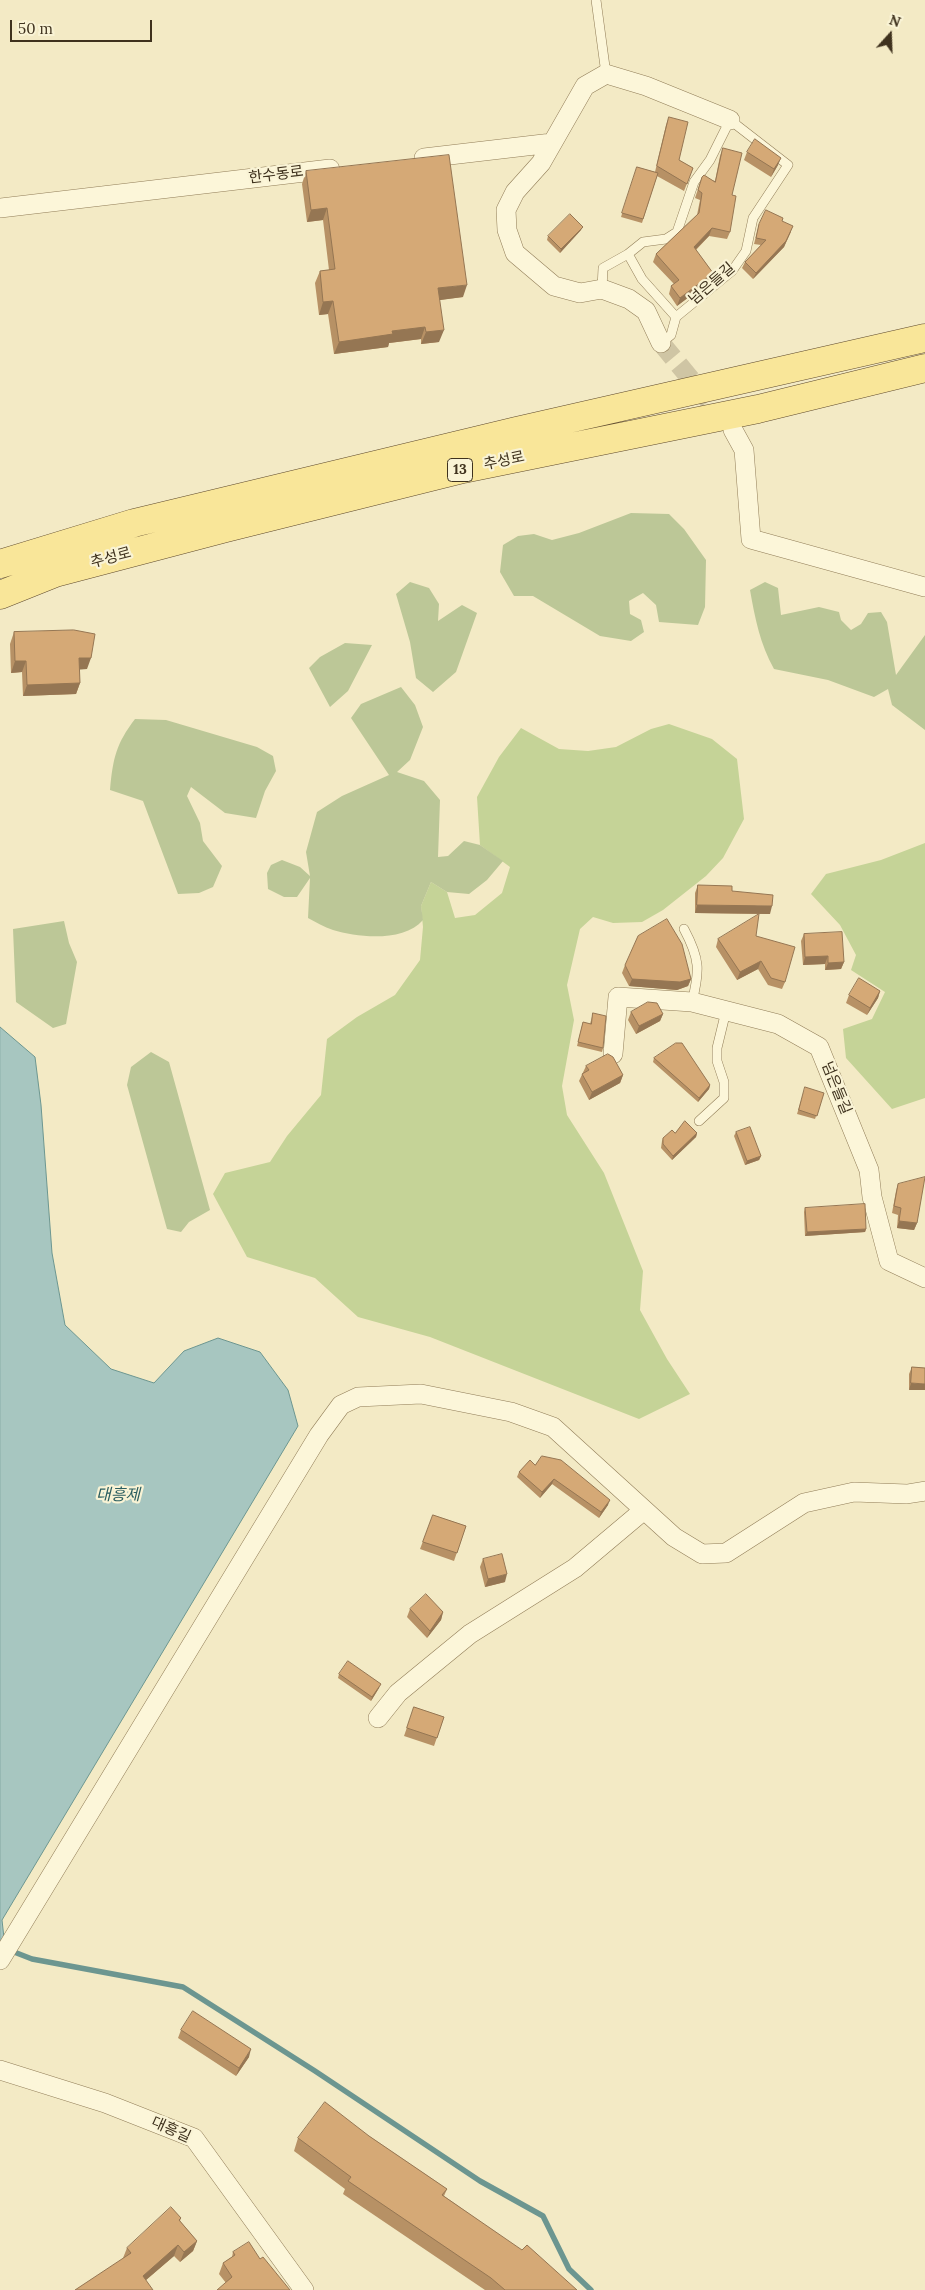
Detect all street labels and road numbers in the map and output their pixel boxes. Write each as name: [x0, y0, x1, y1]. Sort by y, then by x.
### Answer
street label: 한수동로: [248, 163, 304, 187]
street label: 넘은들길: [685, 259, 739, 309]
street label: 추성로: [482, 448, 526, 474]
road number: 13: [448, 458, 472, 482]
street label: 추성로: [89, 544, 133, 572]
street label: 넘은들길: [817, 1059, 855, 1117]
street label: 대흥길: [148, 2113, 194, 2147]

